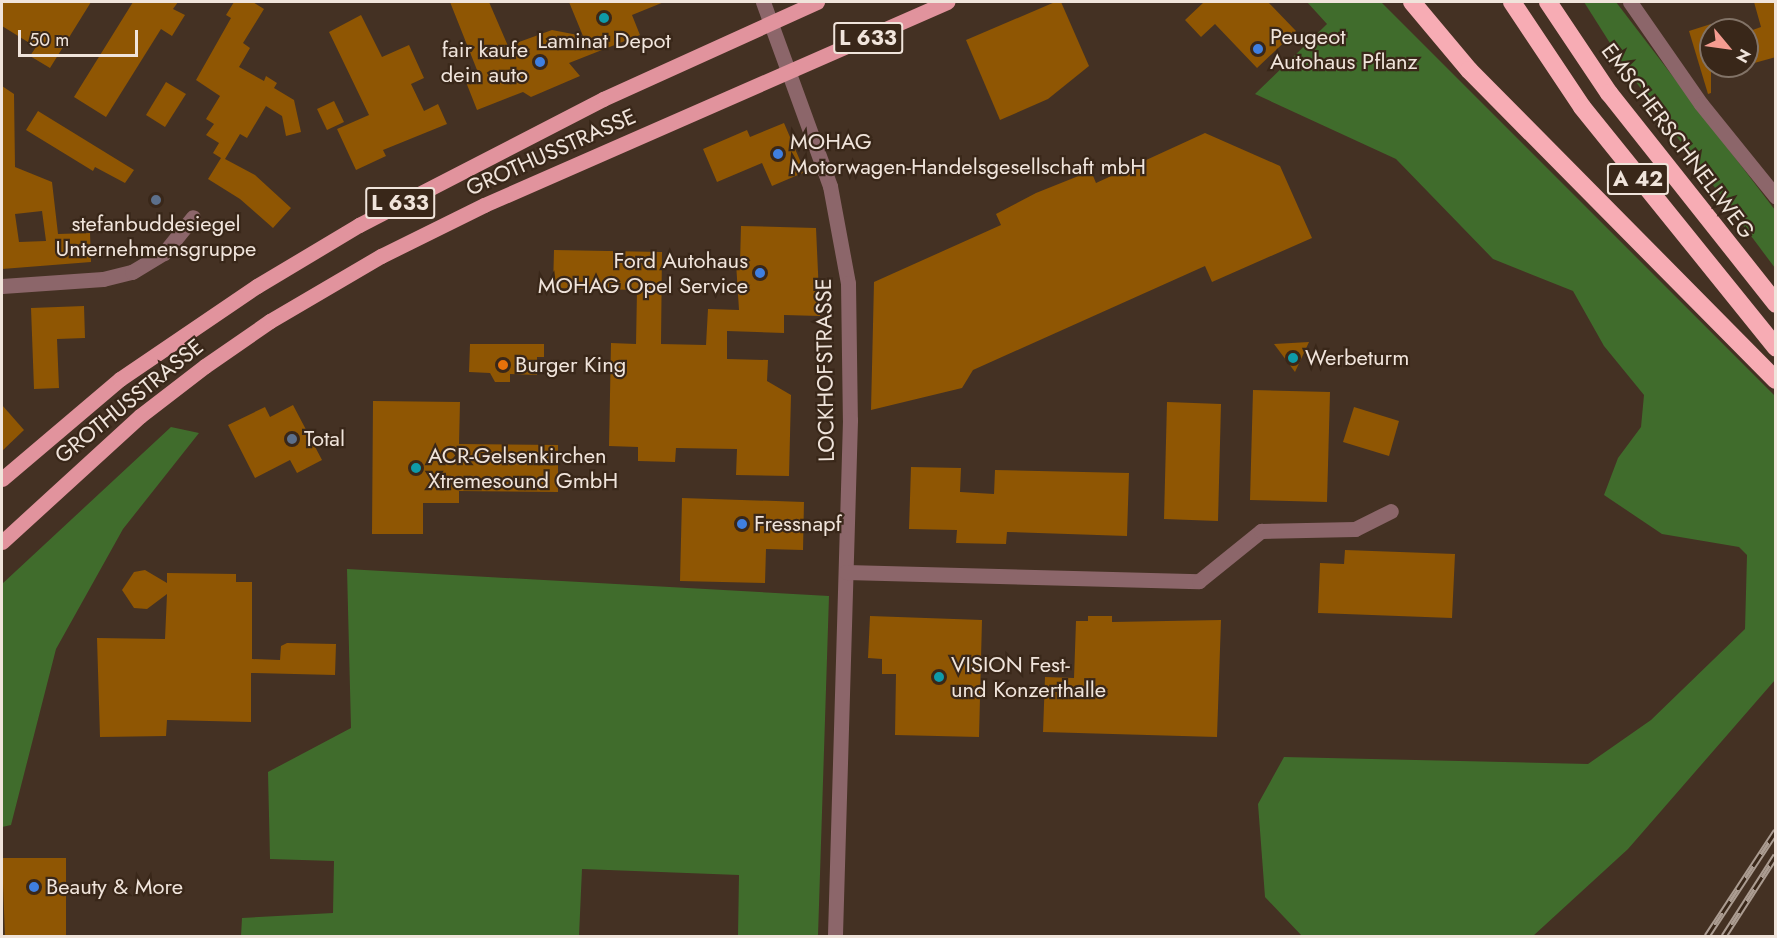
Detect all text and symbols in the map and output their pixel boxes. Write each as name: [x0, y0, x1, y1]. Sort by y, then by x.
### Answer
marker: Laminat Depot: [597, 11, 611, 25]
scale bar: [21, 18, 141, 56]
north arrow: [1699, 18, 1759, 78]
road number: L 633: [832, 20, 904, 56]
place label: Peugeot Autohaus Pflanz: [1270, 23, 1418, 74]
text: 50 m: [29, 27, 69, 53]
place label: Laminat Depot: [537, 28, 671, 54]
place label: fair kaufe dein auto: [441, 36, 528, 88]
street label: EMSCHERSCHNELLWEG: [1596, 38, 1760, 244]
marker: Peugeot Autohaus Pflanz: [1251, 42, 1265, 56]
marker: fair kaufe dein auto: [533, 55, 547, 69]
street label: GROTHUSSTRASSE: [462, 103, 640, 201]
place label: MOHAG Motorwagen-Handelsgesellschaft mbH: [790, 128, 1146, 180]
marker: MOHAG Motorwagen-Handelsgesellschaft mbH: [771, 147, 785, 161]
road number: A 42: [1606, 161, 1670, 197]
road number: L 633: [364, 185, 436, 221]
marker: stefanbuddesiegel Unternehmensgruppe: [149, 193, 163, 207]
place label: stefanbuddesiegel Unternehmensgruppe: [56, 210, 256, 262]
place label: Ford Autohaus MOHAG Opel Service: [538, 247, 748, 298]
marker: Ford Autohaus MOHAG Opel Service: [753, 266, 767, 280]
street label: LOCKHOFSTRASSE: [810, 278, 840, 462]
street label: GROTHUSSTRASSE: [50, 333, 208, 469]
place label: Werbeturm: [1305, 345, 1409, 371]
marker: Werbeturm: [1286, 351, 1300, 365]
place label: Burger King: [515, 352, 626, 378]
marker: Burger King: [496, 358, 510, 372]
place label: Total: [304, 426, 345, 452]
marker: Total: [285, 432, 299, 446]
place label: ACR-Gelsenkirchen Xtremesound GmbH: [428, 442, 618, 494]
marker: ACR-Gelsenkirchen Xtremesound GmbH: [409, 461, 423, 475]
place label: Fressnapf: [754, 511, 842, 537]
marker: Fressnapf: [735, 517, 749, 531]
place label: VISION Fest- und Konzerthalle: [951, 651, 1106, 702]
marker: VISION Fest- und Konzerthalle: [932, 670, 946, 684]
place label: Beauty & More: [46, 874, 183, 900]
marker: Beauty & More: [27, 880, 41, 894]

